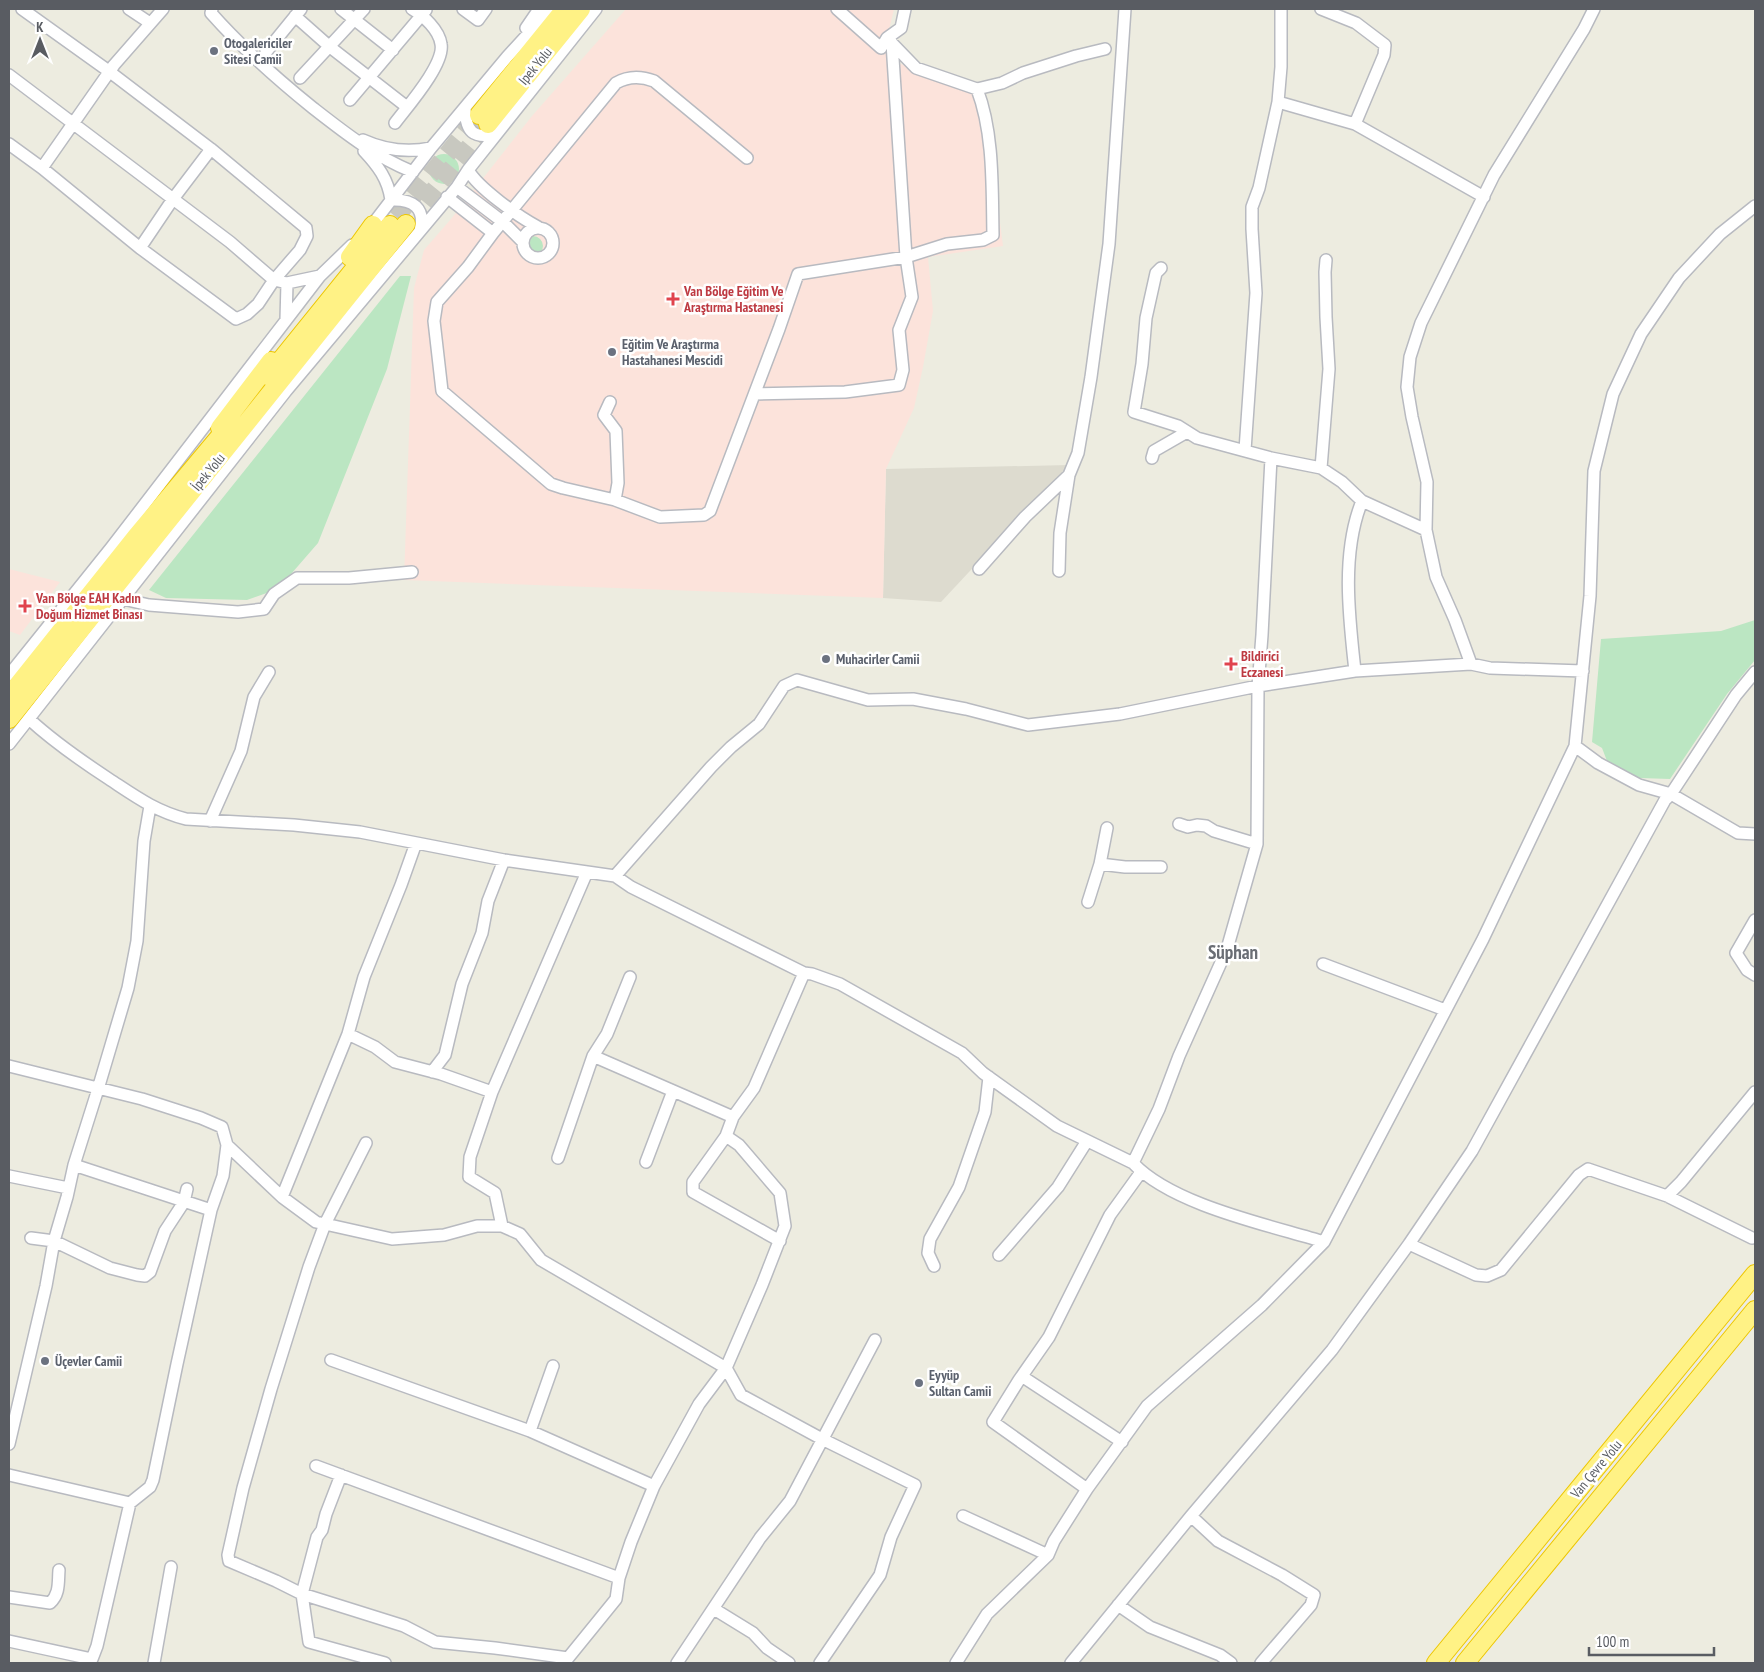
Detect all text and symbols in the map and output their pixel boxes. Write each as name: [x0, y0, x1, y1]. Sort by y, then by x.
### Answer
north arrow: [15, 15, 65, 65]
text: K: [36, 18, 44, 36]
place label: Otogalericiler Sitesi Camii: [224, 34, 293, 68]
street label: Ipek Yolu: [514, 43, 556, 89]
marker: Otogalericiler Sitesi Camii: [208, 45, 220, 57]
place label: Van Bölge Eğitim Ve Araştırma Hastanesi: [683, 282, 783, 316]
marker: Van Bölge Eğitim Ve Araştırma Hastanesi: [666, 292, 680, 306]
place label: Eğitim Ve Araştırma Hastahanesi Mescidi: [622, 335, 723, 369]
marker: Eğitim Ve Araştırma Hastahanesi Mescidi: [606, 346, 618, 358]
street label: İpek Yolu: [187, 449, 229, 495]
place label: Van Bölge EAH Kadın Doğum Hizmet Binası: [35, 589, 143, 623]
marker: Van Bölge EAH Kadın Doğum Hizmet Binası: [18, 599, 32, 613]
place label: Bildirici Eczanesi: [1241, 647, 1283, 681]
place label: Muhacirler Camii: [836, 650, 920, 668]
marker: Muhacirler Camii: [820, 653, 832, 665]
marker: Bildirici Eczanesi: [1225, 658, 1237, 670]
district label: Süphan: [1208, 940, 1258, 964]
place label: Üçevler Camii: [55, 1352, 122, 1370]
marker: Üçevler Camii: [39, 1355, 51, 1367]
place label: Eyyüp Sultan Camii: [929, 1366, 991, 1400]
marker: Eyyüp Sultan Camii: [913, 1377, 925, 1389]
street label: Van Çevre Yolu: [1566, 1436, 1626, 1503]
scale bar: [1589, 1624, 1714, 1656]
text: 100 m: [1596, 1632, 1629, 1651]

